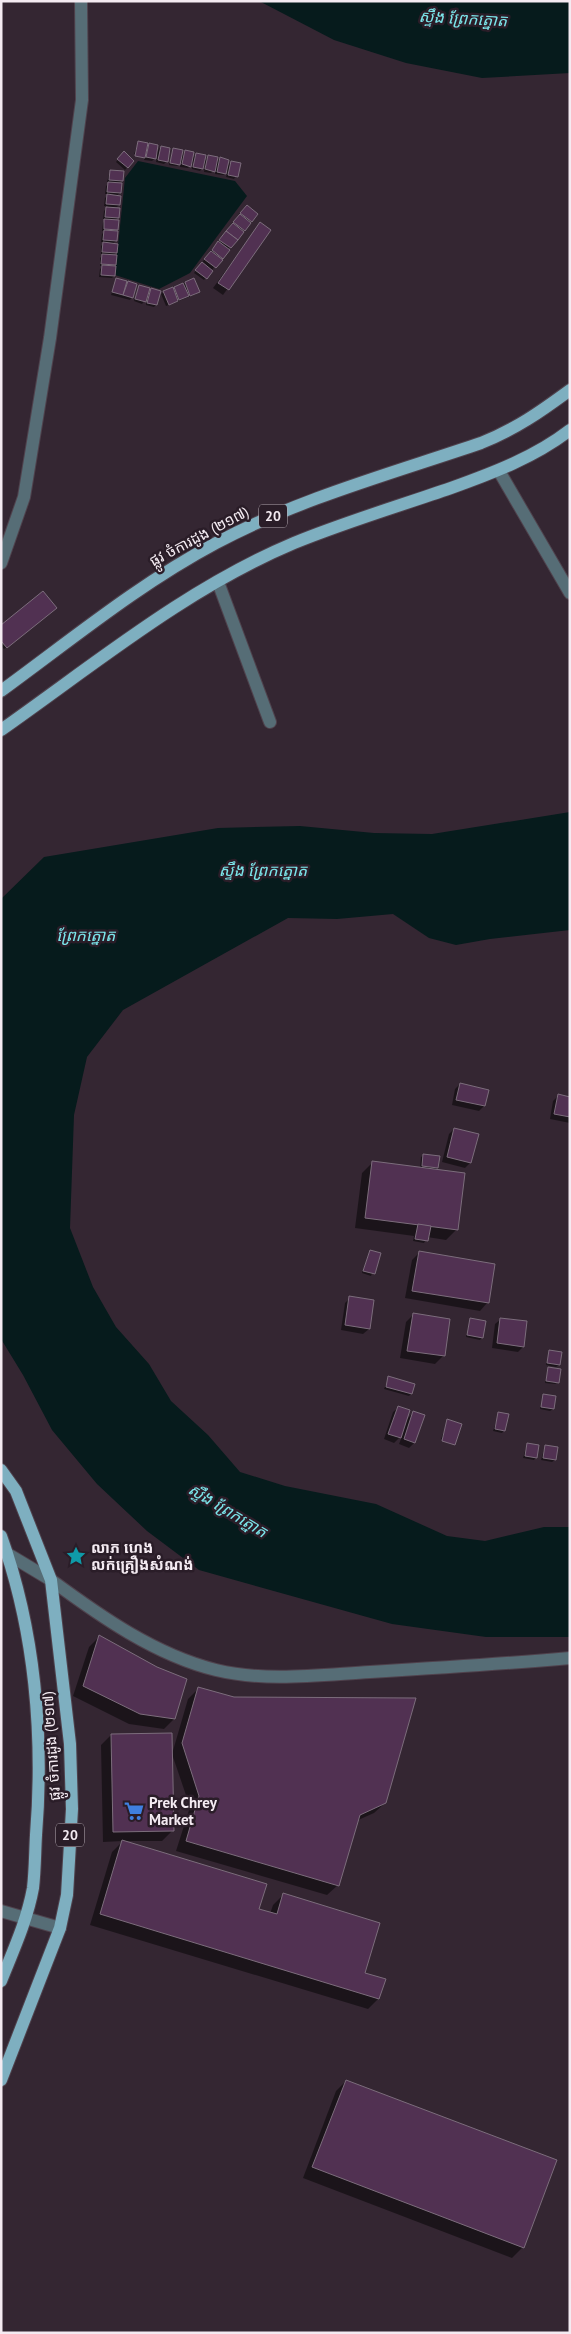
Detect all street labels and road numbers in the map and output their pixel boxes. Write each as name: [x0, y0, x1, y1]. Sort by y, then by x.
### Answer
street label: ផ្លូវ ចំការដូង (២១៧): [146, 502, 254, 574]
road number: 20: [259, 504, 287, 528]
street label: ផ្លូវ ចំការដូង (២១៧): [38, 1690, 69, 1801]
road number: 20: [56, 1824, 84, 1846]

